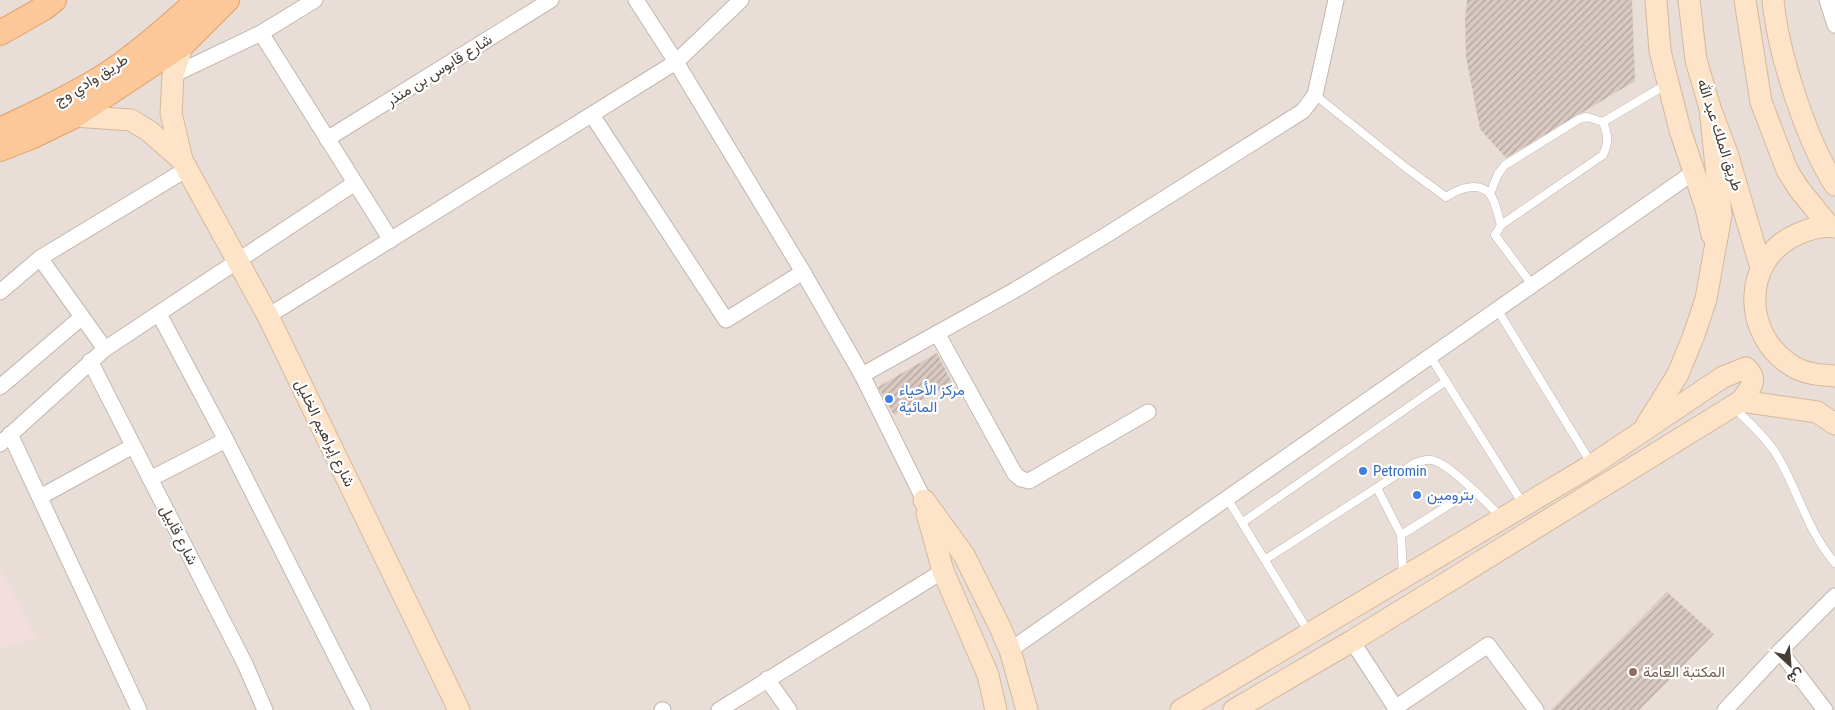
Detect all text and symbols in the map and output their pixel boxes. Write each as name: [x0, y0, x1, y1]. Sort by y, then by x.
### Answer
street label: شارع قابوس بن منذر: [382, 30, 496, 112]
street label: طريق وادي وج: [51, 50, 133, 113]
street label: طريق الملك عبد الله: [1692, 77, 1747, 194]
street label: شارع إبراهيم الخليل: [289, 376, 359, 491]
place label: مركز الأحياء المائية: [899, 381, 965, 416]
marker: مركز الأحياء المائية: [883, 393, 895, 405]
place label: Petromin: [1373, 462, 1427, 480]
marker: Petromin: [1357, 465, 1369, 477]
place label: بترومين: [1427, 486, 1474, 505]
marker: بترومين: [1411, 489, 1423, 501]
street label: شارع قابيل: [154, 502, 202, 569]
north arrow: [1765, 640, 1815, 690]
place label: المكتبة العامة: [1643, 663, 1725, 681]
text: ش: [1784, 665, 1807, 688]
marker: المكتبة العامة: [1627, 666, 1639, 678]

